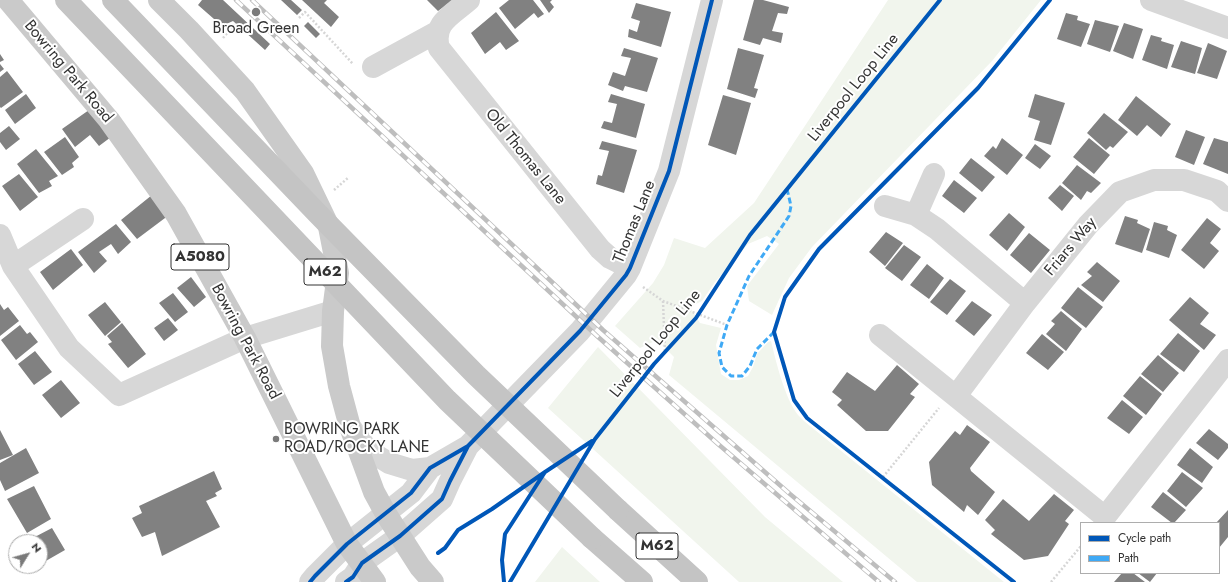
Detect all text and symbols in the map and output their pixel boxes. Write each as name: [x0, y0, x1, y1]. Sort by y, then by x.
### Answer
marker: Broad Green: [250, 6, 262, 18]
street label: Bowring Park Road: [19, 17, 117, 127]
place label: Broad Green: [212, 19, 300, 39]
street label: Liverpool Loop Line: [805, 30, 903, 146]
street label: Old Thomas Lane: [480, 105, 570, 209]
street label: Thomas Lane: [610, 178, 660, 266]
street label: Friars Way: [1041, 214, 1101, 280]
road number: A5080: [171, 244, 229, 270]
road number: M62: [304, 259, 346, 285]
street label: Bowring Park Road: [206, 281, 284, 403]
street label: Liverpool Loop Line: [607, 286, 705, 402]
place label: BOWRING PARK ROAD/ROCKY LANE: [284, 420, 430, 458]
marker: BOWRING PARK ROAD/ROCKY LANE: [271, 434, 281, 444]
legend: [1080, 522, 1220, 574]
text: Cycle path: [1118, 529, 1171, 547]
road number: M62: [636, 533, 678, 559]
north arrow: [8, 534, 48, 574]
text: N: [28, 539, 46, 556]
text: Path: [1118, 549, 1139, 567]

